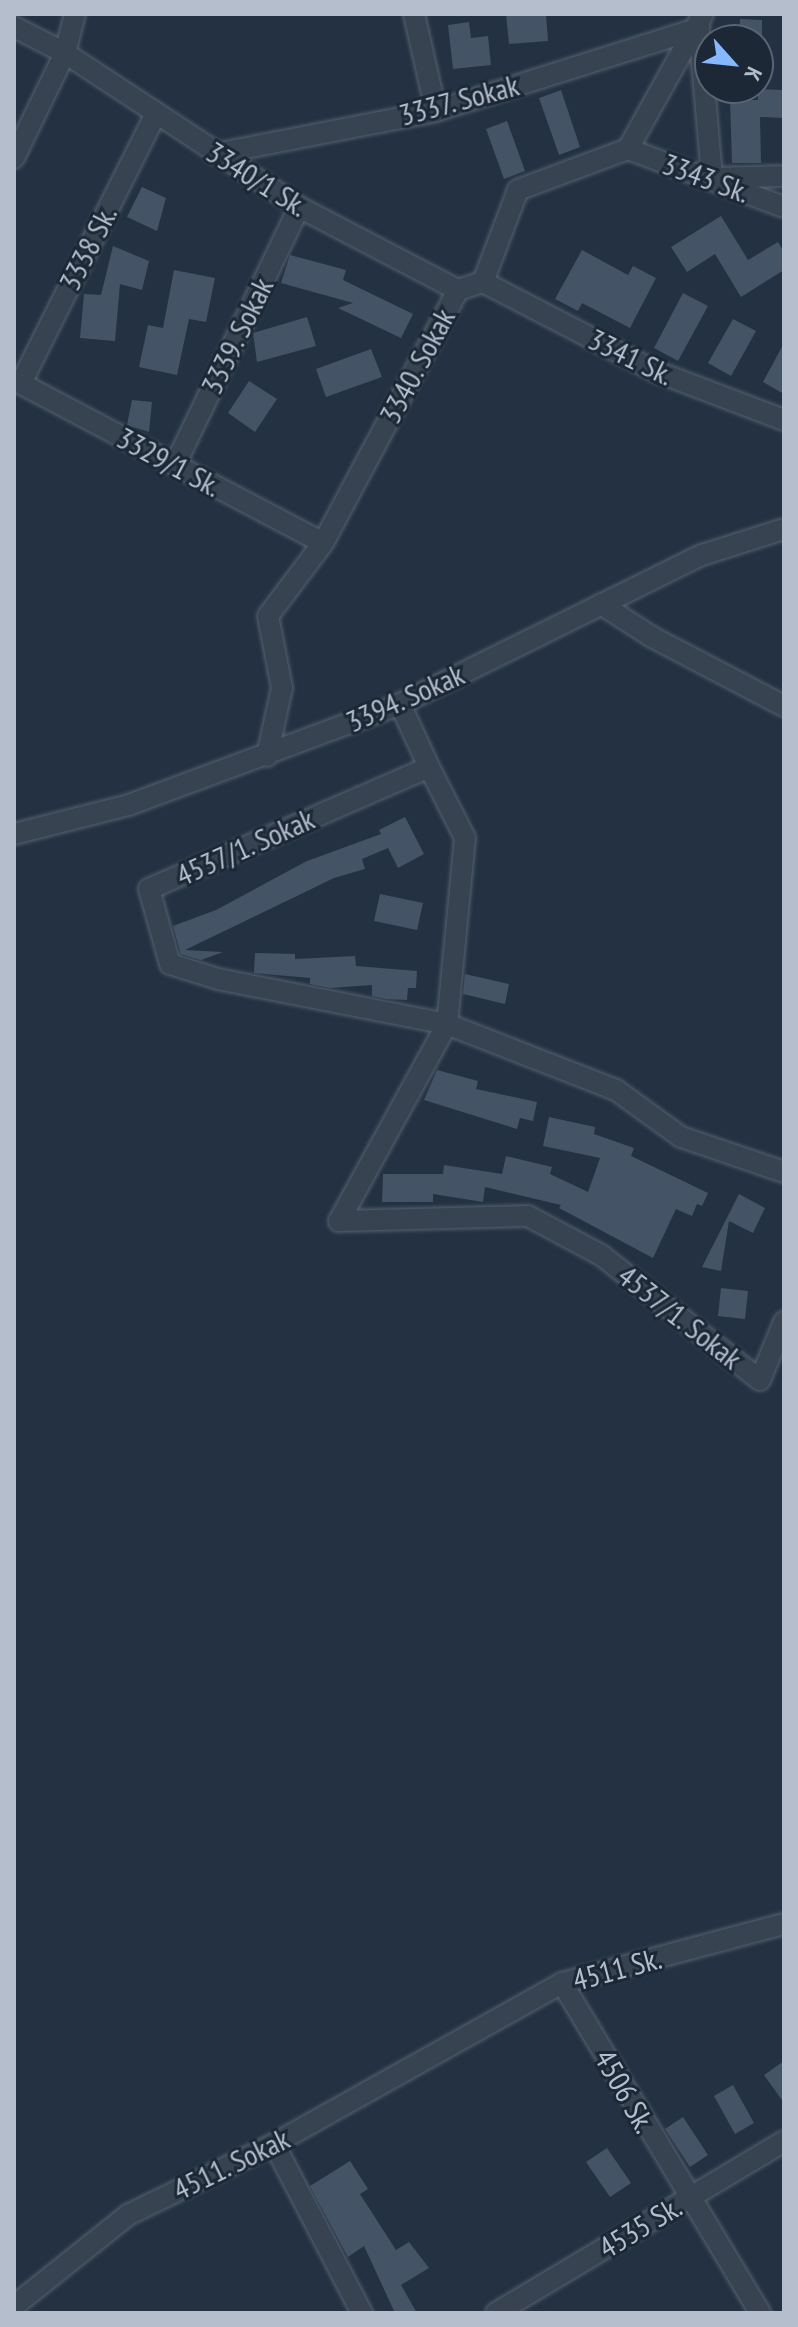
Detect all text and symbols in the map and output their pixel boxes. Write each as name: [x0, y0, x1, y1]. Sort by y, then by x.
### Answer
north arrow: [694, 24, 774, 104]
text: K: [739, 63, 769, 85]
street label: 3337. Sokak: [394, 67, 524, 133]
street label: 3340/1 Sk.: [200, 134, 314, 224]
street label: 3343 Sk.: [657, 146, 755, 210]
street label: 3338 Sk.: [51, 200, 125, 296]
street label: 3339. Sokak: [193, 271, 281, 401]
street label: 3340. Sokak: [371, 302, 463, 430]
street label: 3341 Sk.: [583, 321, 679, 393]
street label: 3329/1 Sk.: [111, 420, 227, 504]
street label: 3394. Sokak: [340, 656, 470, 740]
street label: 4537/1. Sokak: [170, 800, 320, 894]
street label: 4537/1. Sokak: [610, 1257, 750, 1377]
street label: 4511 Sk.: [569, 1940, 665, 1998]
street label: 4506 Sk.: [587, 2043, 663, 2139]
street label: 4511. Sokak: [166, 2120, 296, 2208]
street label: 4535 Sk.: [592, 2188, 688, 2266]

